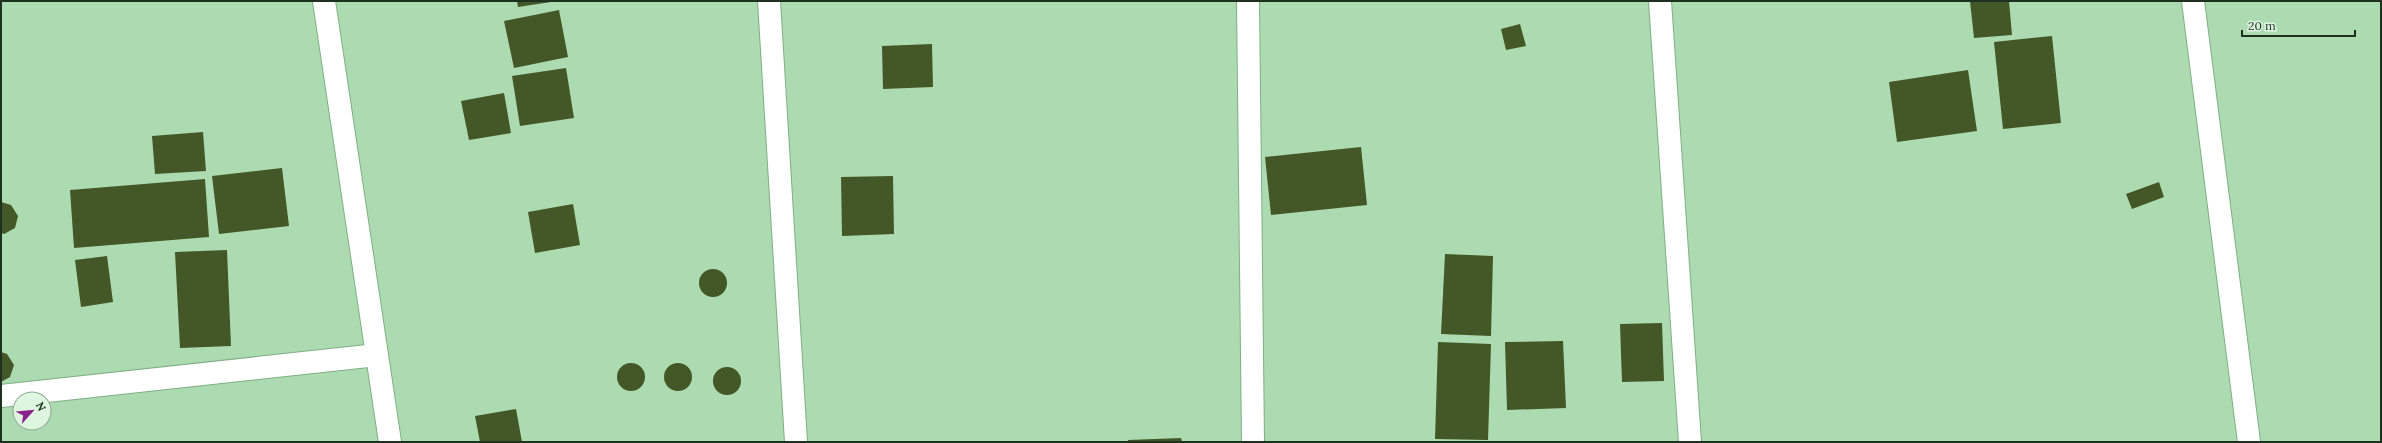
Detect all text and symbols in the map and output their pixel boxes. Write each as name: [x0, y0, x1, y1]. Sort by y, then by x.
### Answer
scale bar: [2242, 12, 2355, 38]
text: 20 m: [2248, 18, 2276, 33]
north arrow: [12, 391, 52, 431]
text: N: [33, 399, 49, 414]

